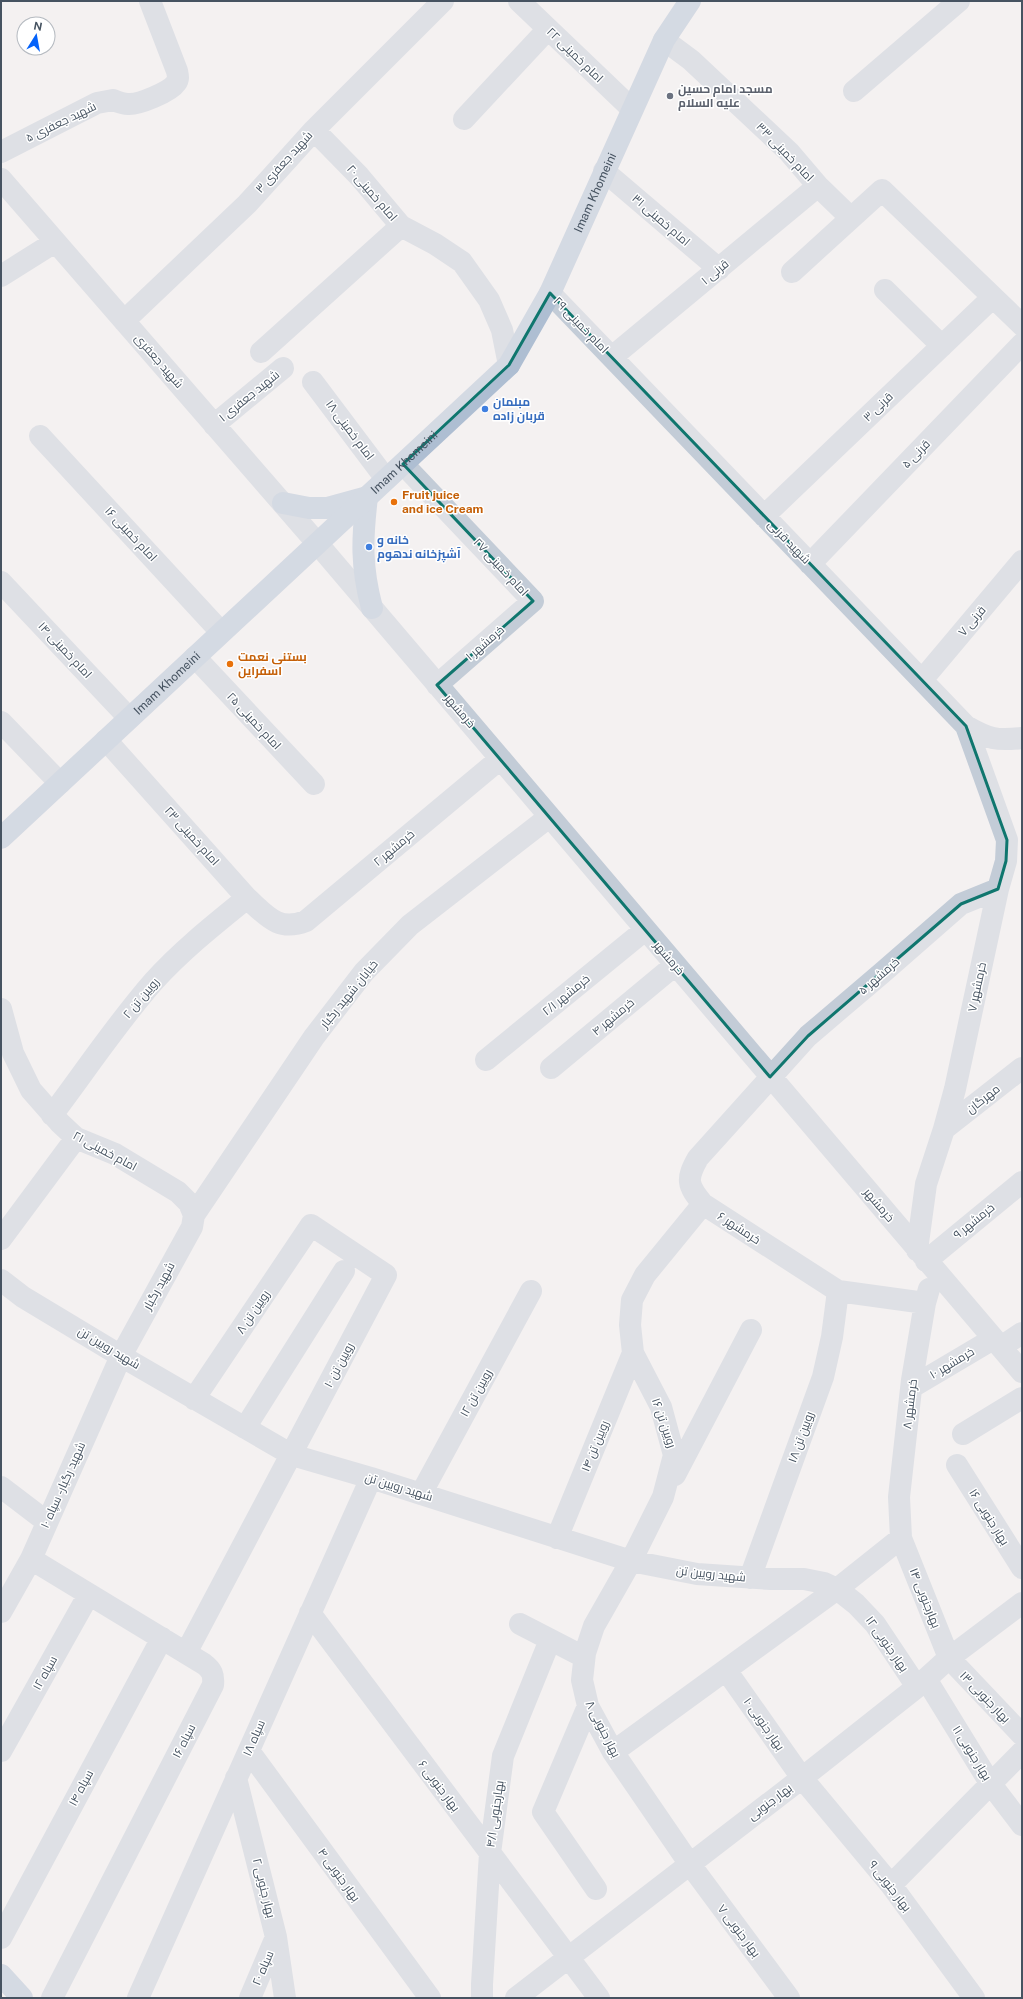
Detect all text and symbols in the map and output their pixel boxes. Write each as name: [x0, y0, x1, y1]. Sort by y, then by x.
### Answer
north arrow: [16, 16, 56, 56]
text: N: [33, 19, 43, 33]
street label: امام خمینی ۲۲: [543, 25, 606, 86]
place label: مسجد امام حسین علیه السلام: [678, 82, 773, 111]
marker: مسجد امام حسین علیه السلام: [665, 91, 675, 101]
street label: شهید جعفری ۵: [24, 99, 99, 145]
street label: امام خمینی ۳۳: [753, 120, 817, 185]
street label: شهید جعفری ۳: [253, 128, 315, 196]
street label: Imam Khomeini: [571, 151, 619, 235]
street label: امام خمینی ۲۰: [343, 162, 400, 225]
street label: امام خمینی ۳۱: [629, 191, 693, 250]
street label: قرنی ۱: [698, 257, 732, 287]
street label: امام خمینی ۲۹: [550, 294, 611, 357]
street label: شهید جعفری: [132, 331, 186, 391]
street label: شهید جعفری ۱: [216, 367, 282, 425]
street label: قرنی ۳: [860, 390, 896, 424]
place label: مبلمان قربان زاده: [493, 395, 545, 424]
street label: امام خمینی ۱۸: [322, 397, 377, 463]
marker: مبلمان قربان زاده: [480, 404, 490, 414]
street label: Imam Khomeini: [368, 428, 440, 497]
street label: قرنی ۵: [899, 437, 933, 471]
place label: Fruit juice and ice Cream: [402, 488, 483, 516]
marker: Fruit juice and ice Cream: [389, 497, 399, 507]
street label: امام خمینی ۱۶: [101, 504, 160, 565]
street label: شهید قرنی: [765, 517, 813, 567]
place label: خانه و آشپزخانه ندهوم: [377, 533, 461, 563]
street label: امام خمینی ۲۷: [470, 535, 531, 600]
marker: خانه و آشپزخانه ندهوم: [364, 542, 374, 552]
street label: قرنی ۷: [955, 603, 989, 639]
street label: امام خمینی ۱۴: [35, 619, 95, 682]
street label: خرمشهر ۱: [463, 622, 507, 664]
street label: Imam Khomeini: [131, 649, 203, 718]
place label: بستنی نعمت اسفراین: [238, 650, 307, 679]
marker: بستنی نعمت اسفراین: [225, 659, 235, 669]
street label: امام خمینی ۲۵: [223, 689, 284, 753]
street label: خرمشهر: [441, 690, 478, 731]
street label: امام خمینی ۲۳: [161, 804, 222, 869]
street label: خرمشهر ۲: [371, 827, 417, 869]
street label: خرمشهر: [650, 937, 687, 978]
street label: خرمشهر ۵: [856, 955, 902, 997]
street label: خیابان شهید رگبار: [317, 957, 381, 1032]
street label: خرمشهر ۷: [965, 961, 989, 1013]
street label: خرمشهر ۲/۱: [539, 972, 593, 1018]
street label: رویین تن ۲: [120, 975, 162, 1021]
street label: خرمشهر ۴: [589, 995, 637, 1039]
street label: مهرگان: [963, 1082, 1003, 1116]
street label: امام خمینی ۲۱: [70, 1128, 139, 1175]
street label: خرمشهر: [860, 1184, 897, 1225]
street label: خرمشهر ۹: [951, 1200, 997, 1242]
street label: خرمشهر ۶: [715, 1209, 763, 1247]
street label: شهید رگبار: [140, 1260, 178, 1313]
street label: رویین تن ۸: [233, 1287, 273, 1337]
street label: شهید رویین تن: [75, 1324, 143, 1372]
street label: رویین تن ۱۰: [321, 1340, 357, 1390]
street label: خرمشهر ۱۰: [927, 1344, 977, 1382]
street label: رویین تن ۱۲: [457, 1367, 495, 1419]
street label: خرمشهر ۸: [900, 1378, 920, 1430]
street label: رویین تن ۱۶: [649, 1396, 679, 1450]
street label: رویین تن ۱۸: [785, 1409, 817, 1465]
street label: رویین تن ۱۴: [578, 1418, 612, 1474]
street label: شهید رگبار - سپاه ۱۰: [38, 1440, 89, 1531]
street label: شهید رویین تن: [363, 1470, 435, 1504]
street label: بهار جنوبی ۱۶: [966, 1486, 1012, 1548]
street label: شهید رویین تن: [675, 1563, 747, 1585]
street label: بهارجنوبی ۱۴: [907, 1566, 943, 1630]
street label: بهار جنوبی ۱۲: [863, 1614, 911, 1674]
street label: سپاه ۱۲: [30, 1653, 61, 1693]
street label: بهار جنوبی ۱۳: [957, 1668, 1013, 1726]
street label: بهار جنوبی ۱۰: [741, 1695, 787, 1753]
street label: بهار جنوبی ۸: [583, 1698, 623, 1760]
street label: سپاه ۱۸: [240, 1718, 269, 1759]
street label: سپاه ۱۶: [170, 1722, 199, 1761]
street label: بهار جنوبی ۱۱: [950, 1723, 994, 1783]
street label: بهار جنوبی ۶: [415, 1758, 463, 1814]
street label: سپاه ۱۴: [66, 1768, 97, 1809]
street label: بهارجنوبی ۴/۱: [483, 1780, 507, 1848]
street label: بهار جنوبی: [745, 1781, 795, 1823]
street label: بهار جنوبی ۴: [315, 1846, 363, 1904]
street label: بهار جنوبی ۲: [250, 1857, 278, 1919]
street label: بهار جنوبی ۹: [866, 1858, 914, 1914]
street label: بهار جنوبی ۷: [715, 1902, 763, 1960]
street label: سپاه ۲۰: [249, 1949, 277, 1988]

